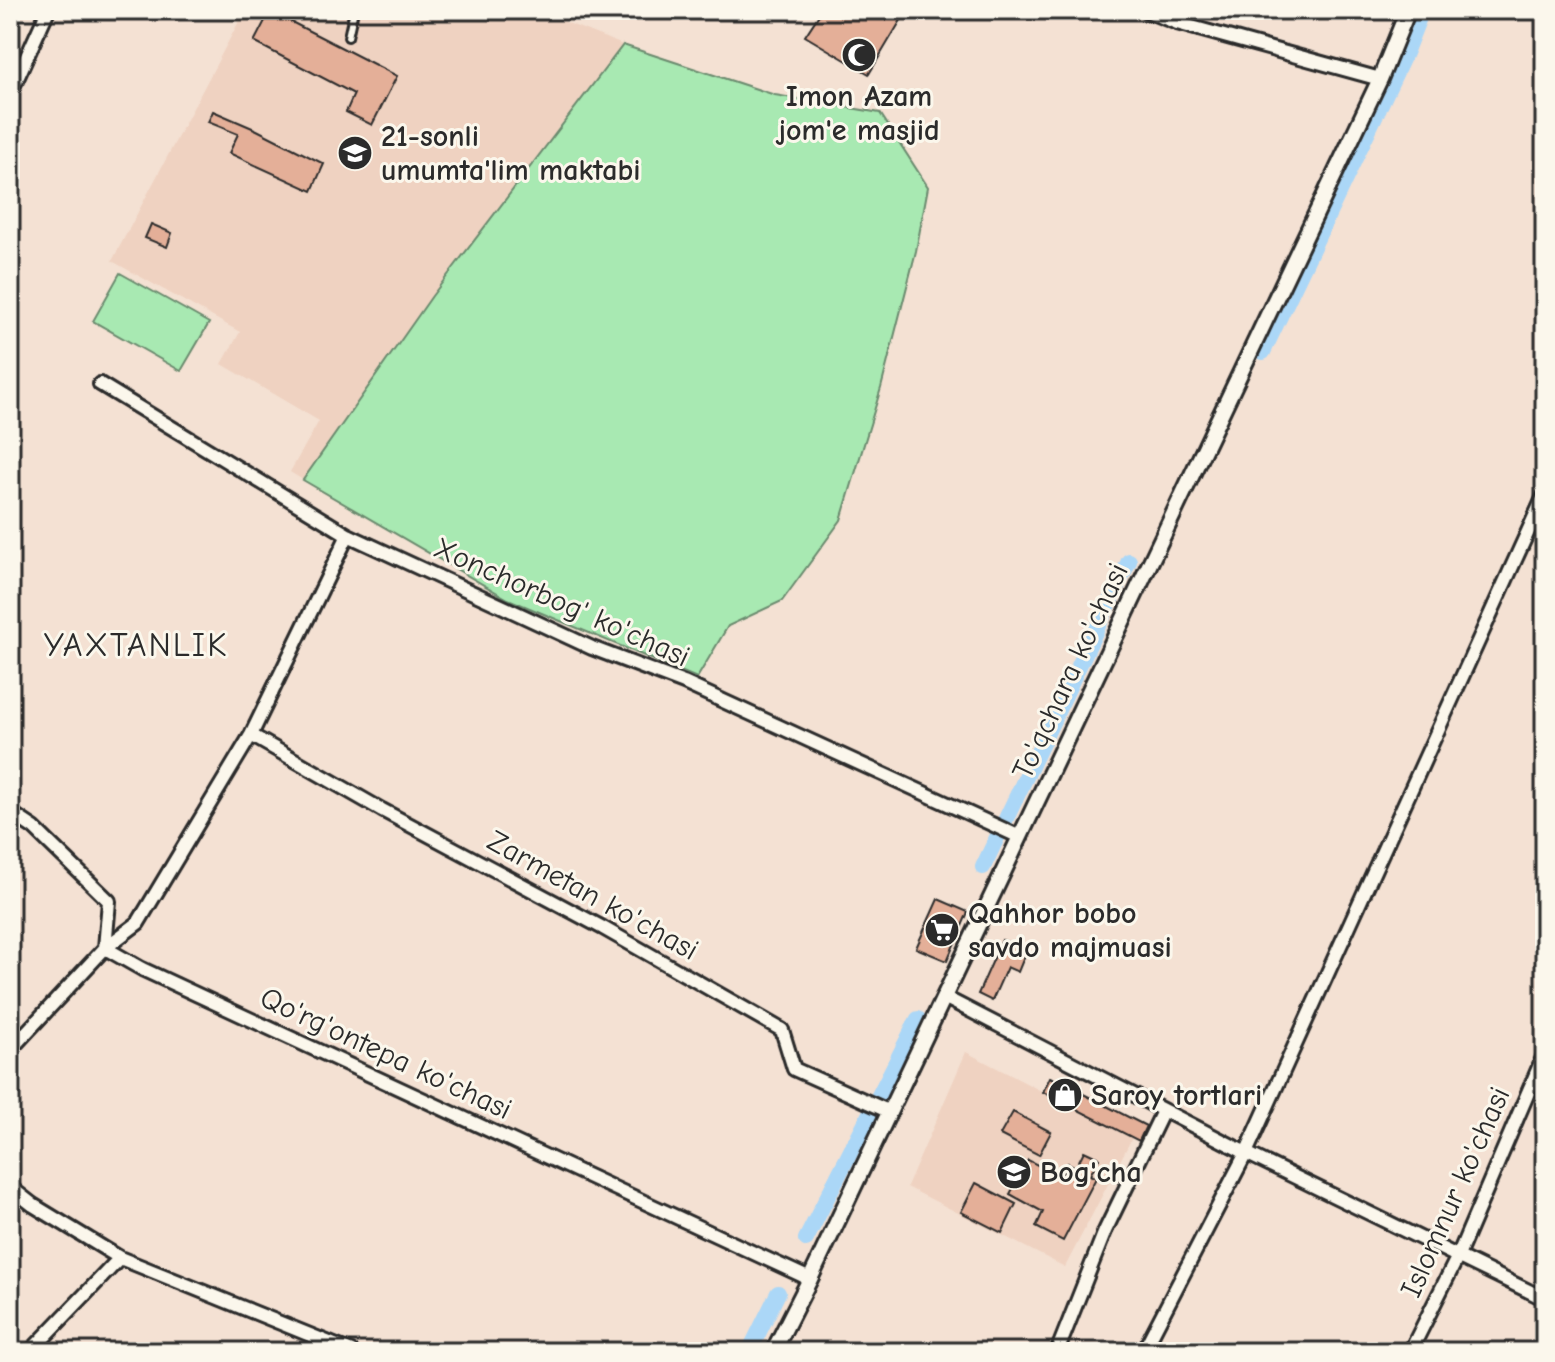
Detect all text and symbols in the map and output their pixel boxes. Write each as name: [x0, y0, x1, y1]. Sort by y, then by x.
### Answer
mosque icon: Imon Azam jom'e masjid: [840, 36, 878, 74]
place label: Imon Azam jom'e masjid: [775, 79, 940, 148]
place label: 21-sonli umumta'lim maktabi: [381, 119, 640, 188]
school or university icon: 21-sonli umumta'lim maktabi: [336, 134, 374, 172]
street label: Xonchorbog' ko'chasi: [429, 530, 695, 675]
street label: To'qchara ko'chasi: [1005, 558, 1136, 785]
district label: YAXTANLIK: [44, 625, 228, 665]
street label: Zarmetan ko'chasi: [481, 823, 704, 968]
place label: Qahhor bobo savdo majmuasi: [968, 896, 1172, 965]
supermarket icon: Qahhor bobo savdo majmuasi: [923, 911, 961, 949]
street label: Qo'rg'ontepa ko'chasi: [255, 980, 517, 1127]
shop icon: Saroy tortlari: [1046, 1076, 1084, 1114]
place label: Saroy tortlari: [1091, 1078, 1262, 1113]
street label: Islomnur ko'chasi: [1393, 1082, 1517, 1303]
school or university icon: Bog'cha: [995, 1153, 1033, 1191]
place label: Bog'cha: [1040, 1155, 1142, 1190]

